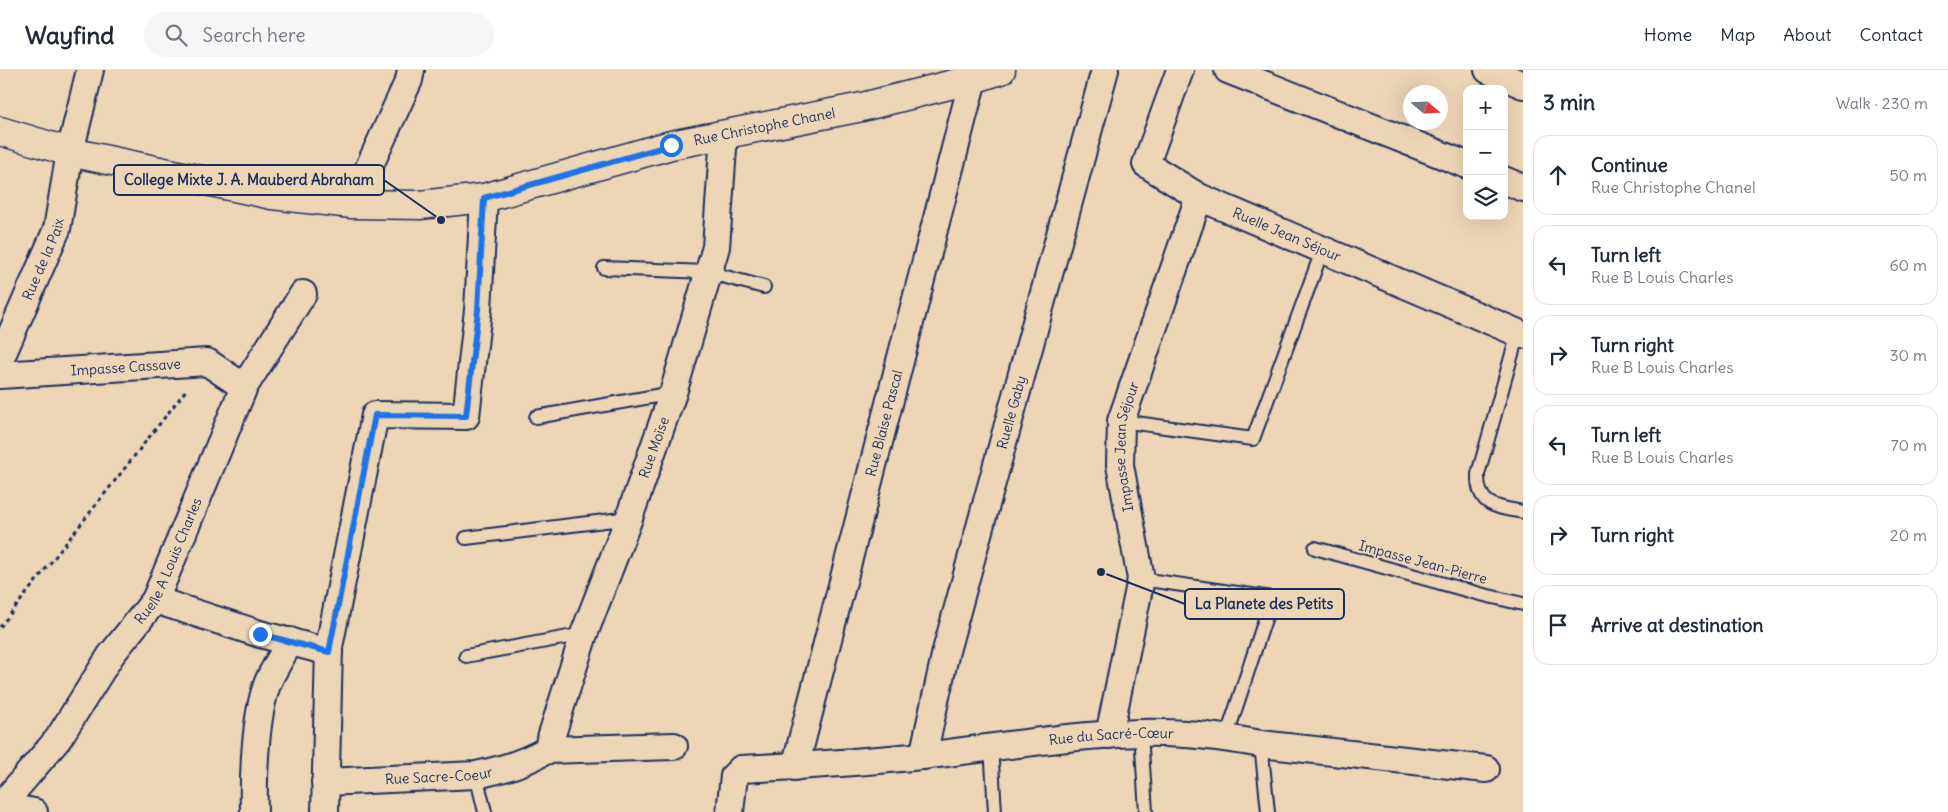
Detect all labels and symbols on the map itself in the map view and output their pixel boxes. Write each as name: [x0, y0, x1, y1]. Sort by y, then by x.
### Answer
north arrow: [1403, 85, 1448, 130]
street label: Rue Christophe Chanel: [692, 104, 837, 149]
route start: [660, 134, 683, 157]
callout: College Mixte J. A. Mauberd Abraham: [114, 165, 384, 195]
text: College Mixte J. A. Mauberd Abraham: [124, 170, 374, 190]
street label: Ruelle Jean Séjour: [1230, 203, 1344, 266]
street label: Rue de la Paix: [18, 217, 68, 303]
street label: Impasse Cassave: [70, 355, 181, 380]
street label: Rue Blaise Pascal: [862, 368, 906, 478]
street label: Ruelle Gaby: [993, 374, 1030, 451]
street label: Impasse Jean Séjour: [1111, 379, 1143, 513]
street label: Rue Moïse: [635, 414, 673, 481]
street label: Ruelle A Louis Charles: [130, 495, 206, 628]
street label: Impasse Jean-Pierre: [1357, 536, 1489, 588]
callout: La Planete des Petits: [1185, 589, 1344, 619]
text: La Planete des Petits: [1195, 594, 1333, 613]
route end: [249, 623, 272, 646]
street label: Rue du Sacré-Cœur: [1048, 724, 1174, 749]
street label: Rue Sacre-Coeur: [385, 763, 495, 788]

